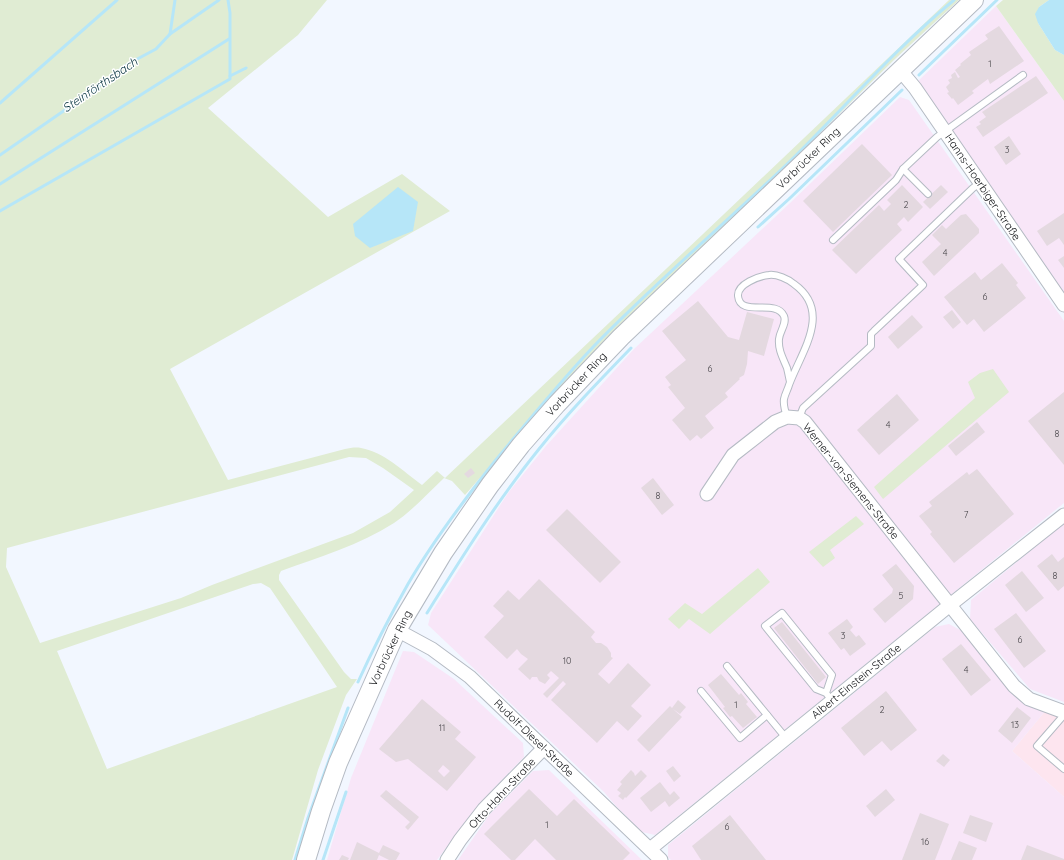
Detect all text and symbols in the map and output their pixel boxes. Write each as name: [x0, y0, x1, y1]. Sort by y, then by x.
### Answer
water label: Steinförthsbach: [59, 54, 140, 115]
house number: 1: [988, 58, 992, 69]
street label: Vorbrücker Ring: [773, 124, 843, 192]
street label: Hanns-Hoerbiger-Straße: [942, 131, 1024, 243]
house number: 3: [1005, 144, 1010, 155]
house number: 2: [904, 199, 909, 210]
house number: 4: [943, 247, 948, 258]
house number: 6: [983, 291, 988, 302]
street label: Vorbrücker Ring: [543, 349, 609, 419]
house number: 6: [708, 363, 713, 374]
house number: 4: [886, 419, 891, 430]
street label: Werner-von-Siemens-Straße: [800, 420, 902, 542]
house number: 8: [1055, 428, 1060, 439]
house number: 8: [656, 490, 661, 501]
house number: 7: [964, 509, 969, 520]
house number: 8: [1053, 570, 1058, 581]
house number: 5: [899, 590, 904, 601]
street label: Vorbrücker Ring: [366, 608, 414, 688]
house number: 3: [841, 630, 846, 641]
house number: 6: [1018, 634, 1023, 645]
street label: Albert-Einstein-Straße: [808, 641, 904, 721]
house number: 10: [563, 655, 571, 666]
house number: 4: [964, 664, 969, 675]
street label: Rudolf-Diesel-Straße: [491, 696, 577, 780]
house number: 1: [734, 699, 738, 710]
house number: 2: [880, 704, 885, 715]
house number: 13: [1011, 719, 1019, 730]
house number: 11: [439, 722, 445, 733]
street label: Otto-Hahn-Straße: [466, 755, 538, 831]
house number: 1: [545, 819, 549, 830]
house number: 6: [725, 821, 730, 832]
house number: 16: [921, 836, 929, 847]

